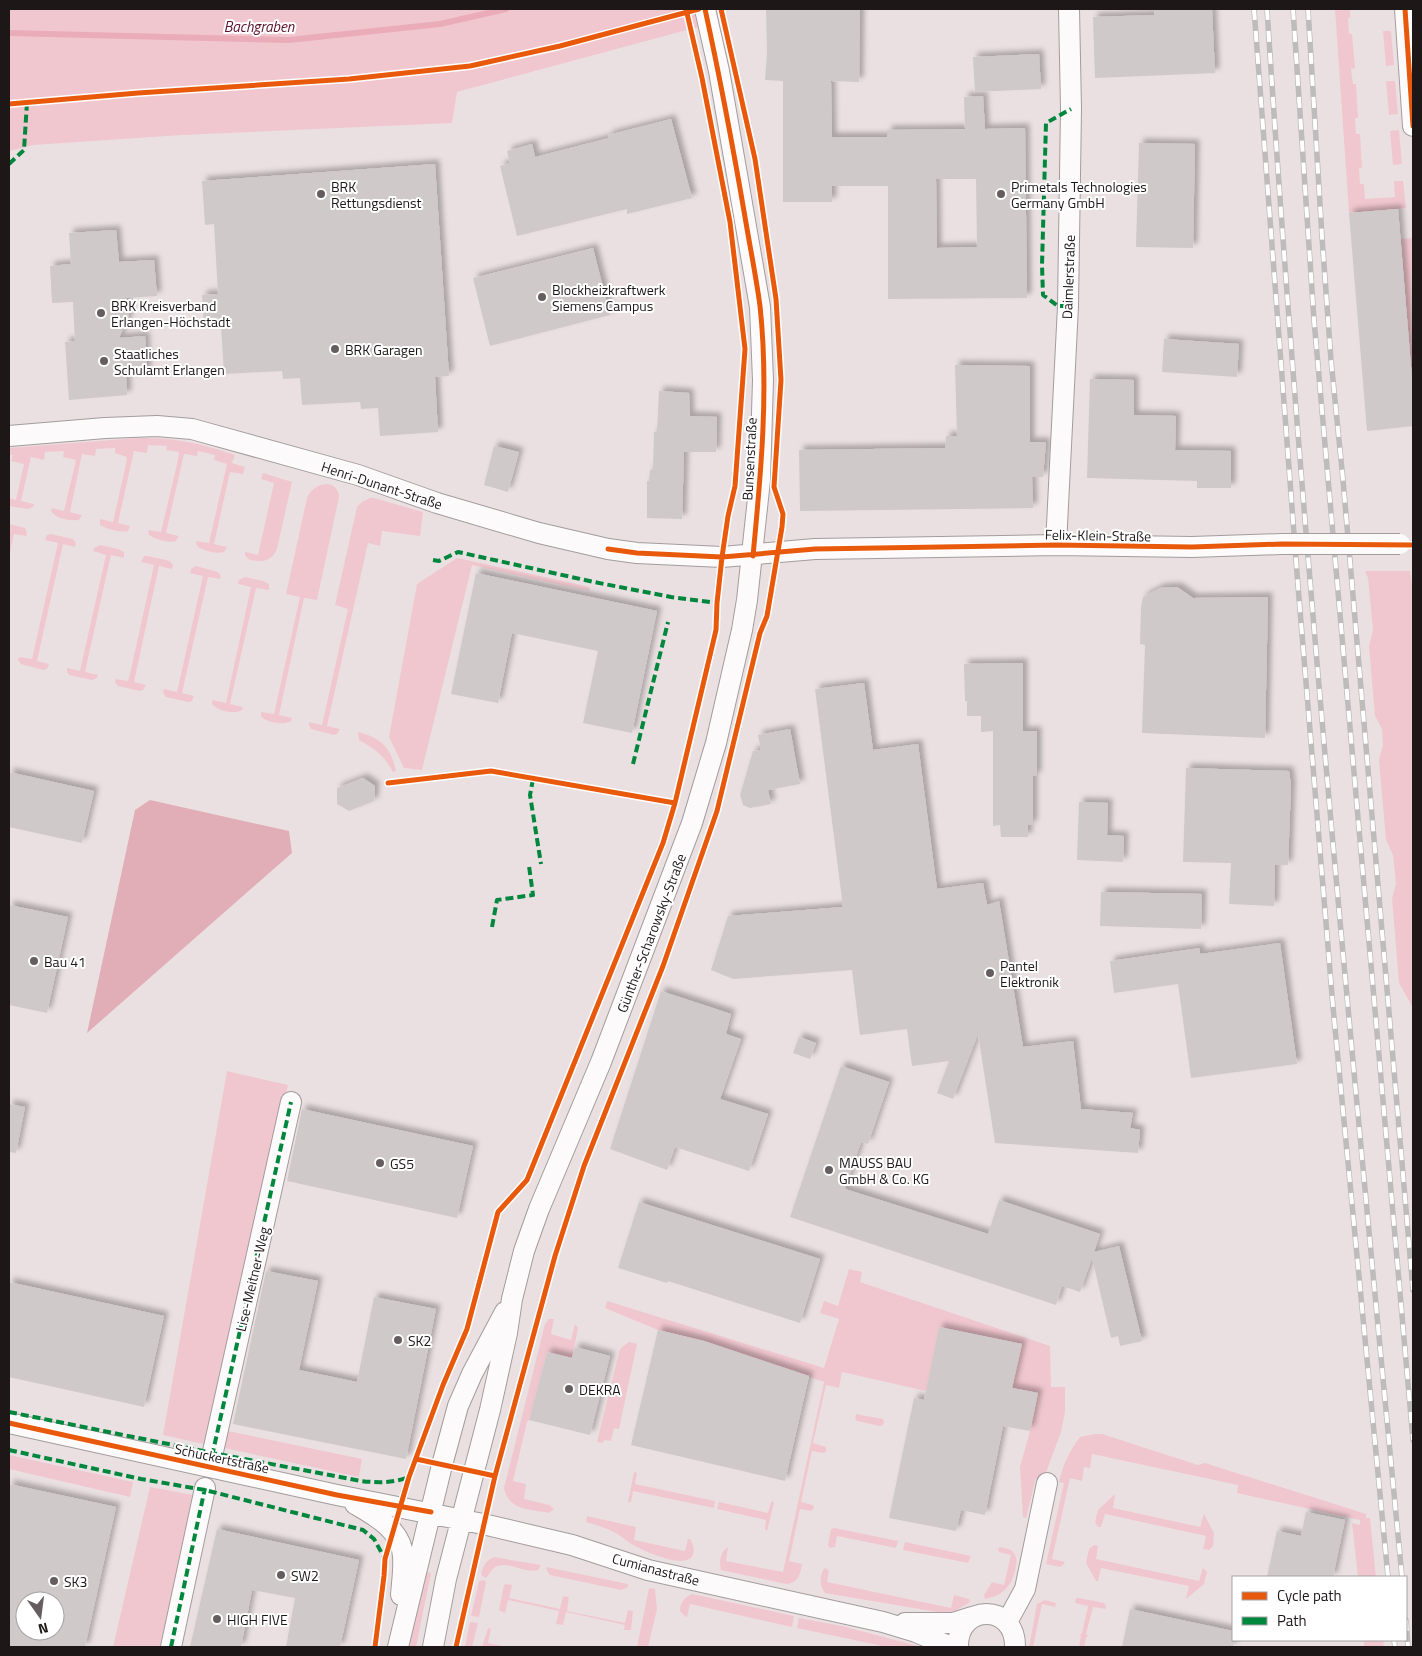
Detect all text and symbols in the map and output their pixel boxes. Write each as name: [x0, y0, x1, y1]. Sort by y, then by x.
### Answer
water label: Bachgraben: [224, 15, 295, 38]
place label: BRK Rettungsdienst: [331, 176, 422, 213]
place label: Primetals Technologies Germany GmbH: [1011, 176, 1147, 213]
marker: BRK Rettungsdienst: [315, 188, 327, 200]
marker: Primetals Technologies Germany GmbH: [995, 188, 1007, 200]
street label: Daimlerstraße: [1056, 234, 1080, 320]
place label: Blockheizkraftwerk Siemens Campus: [552, 279, 666, 316]
marker: Blockheizkraftwerk Siemens Campus: [536, 291, 548, 303]
place label: BRK Kreisverband Erlangen-Höchstadt: [111, 295, 231, 332]
marker: BRK Kreisverband Erlangen-Höchstadt: [95, 307, 107, 319]
place label: BRK Garagen: [345, 339, 423, 360]
place label: Staatliches Schulamt Erlangen: [114, 343, 225, 380]
marker: BRK Garagen: [329, 343, 341, 355]
marker: Staatliches Schulamt Erlangen: [98, 355, 110, 367]
street label: Bunsenstraße: [736, 417, 762, 501]
street label: Henri-Dunant-Straße: [319, 456, 445, 514]
street label: Felix-Klein-Straße: [1045, 524, 1151, 546]
street label: Günther-Scharowsky-Straße: [611, 850, 691, 1016]
place label: Bau 41: [44, 951, 86, 972]
marker: Bau 41: [28, 955, 40, 967]
place label: Pantel Elektronik: [1000, 955, 1059, 992]
marker: Pantel Elektronik: [984, 967, 996, 979]
place label: MAUSS BAU GmbH & Co. KG: [839, 1152, 929, 1189]
place label: GS5: [390, 1153, 414, 1174]
marker: GS5: [374, 1157, 386, 1169]
marker: MAUSS BAU GmbH & Co. KG: [823, 1164, 835, 1176]
street label: Lise-Meitner-Weg: [230, 1224, 274, 1334]
place label: SK2: [408, 1330, 431, 1351]
marker: SK2: [392, 1334, 404, 1346]
place label: DEKRA: [579, 1379, 621, 1400]
marker: DEKRA: [563, 1383, 575, 1395]
street label: Schuckertstraße: [173, 1438, 271, 1478]
street label: Cumianastraße: [610, 1547, 702, 1591]
place label: SW2: [291, 1565, 319, 1586]
marker: SW2: [275, 1569, 287, 1581]
place label: SK3: [64, 1571, 87, 1592]
marker: SK3: [48, 1575, 60, 1587]
legend: [1232, 1576, 1407, 1641]
text: Cycle path: [1277, 1584, 1342, 1607]
north arrow: [15, 1591, 65, 1641]
place label: HIGH FIVE: [227, 1609, 288, 1630]
text: Path: [1277, 1609, 1307, 1632]
marker: HIGH FIVE: [211, 1613, 223, 1625]
text: N: [36, 1618, 51, 1640]

